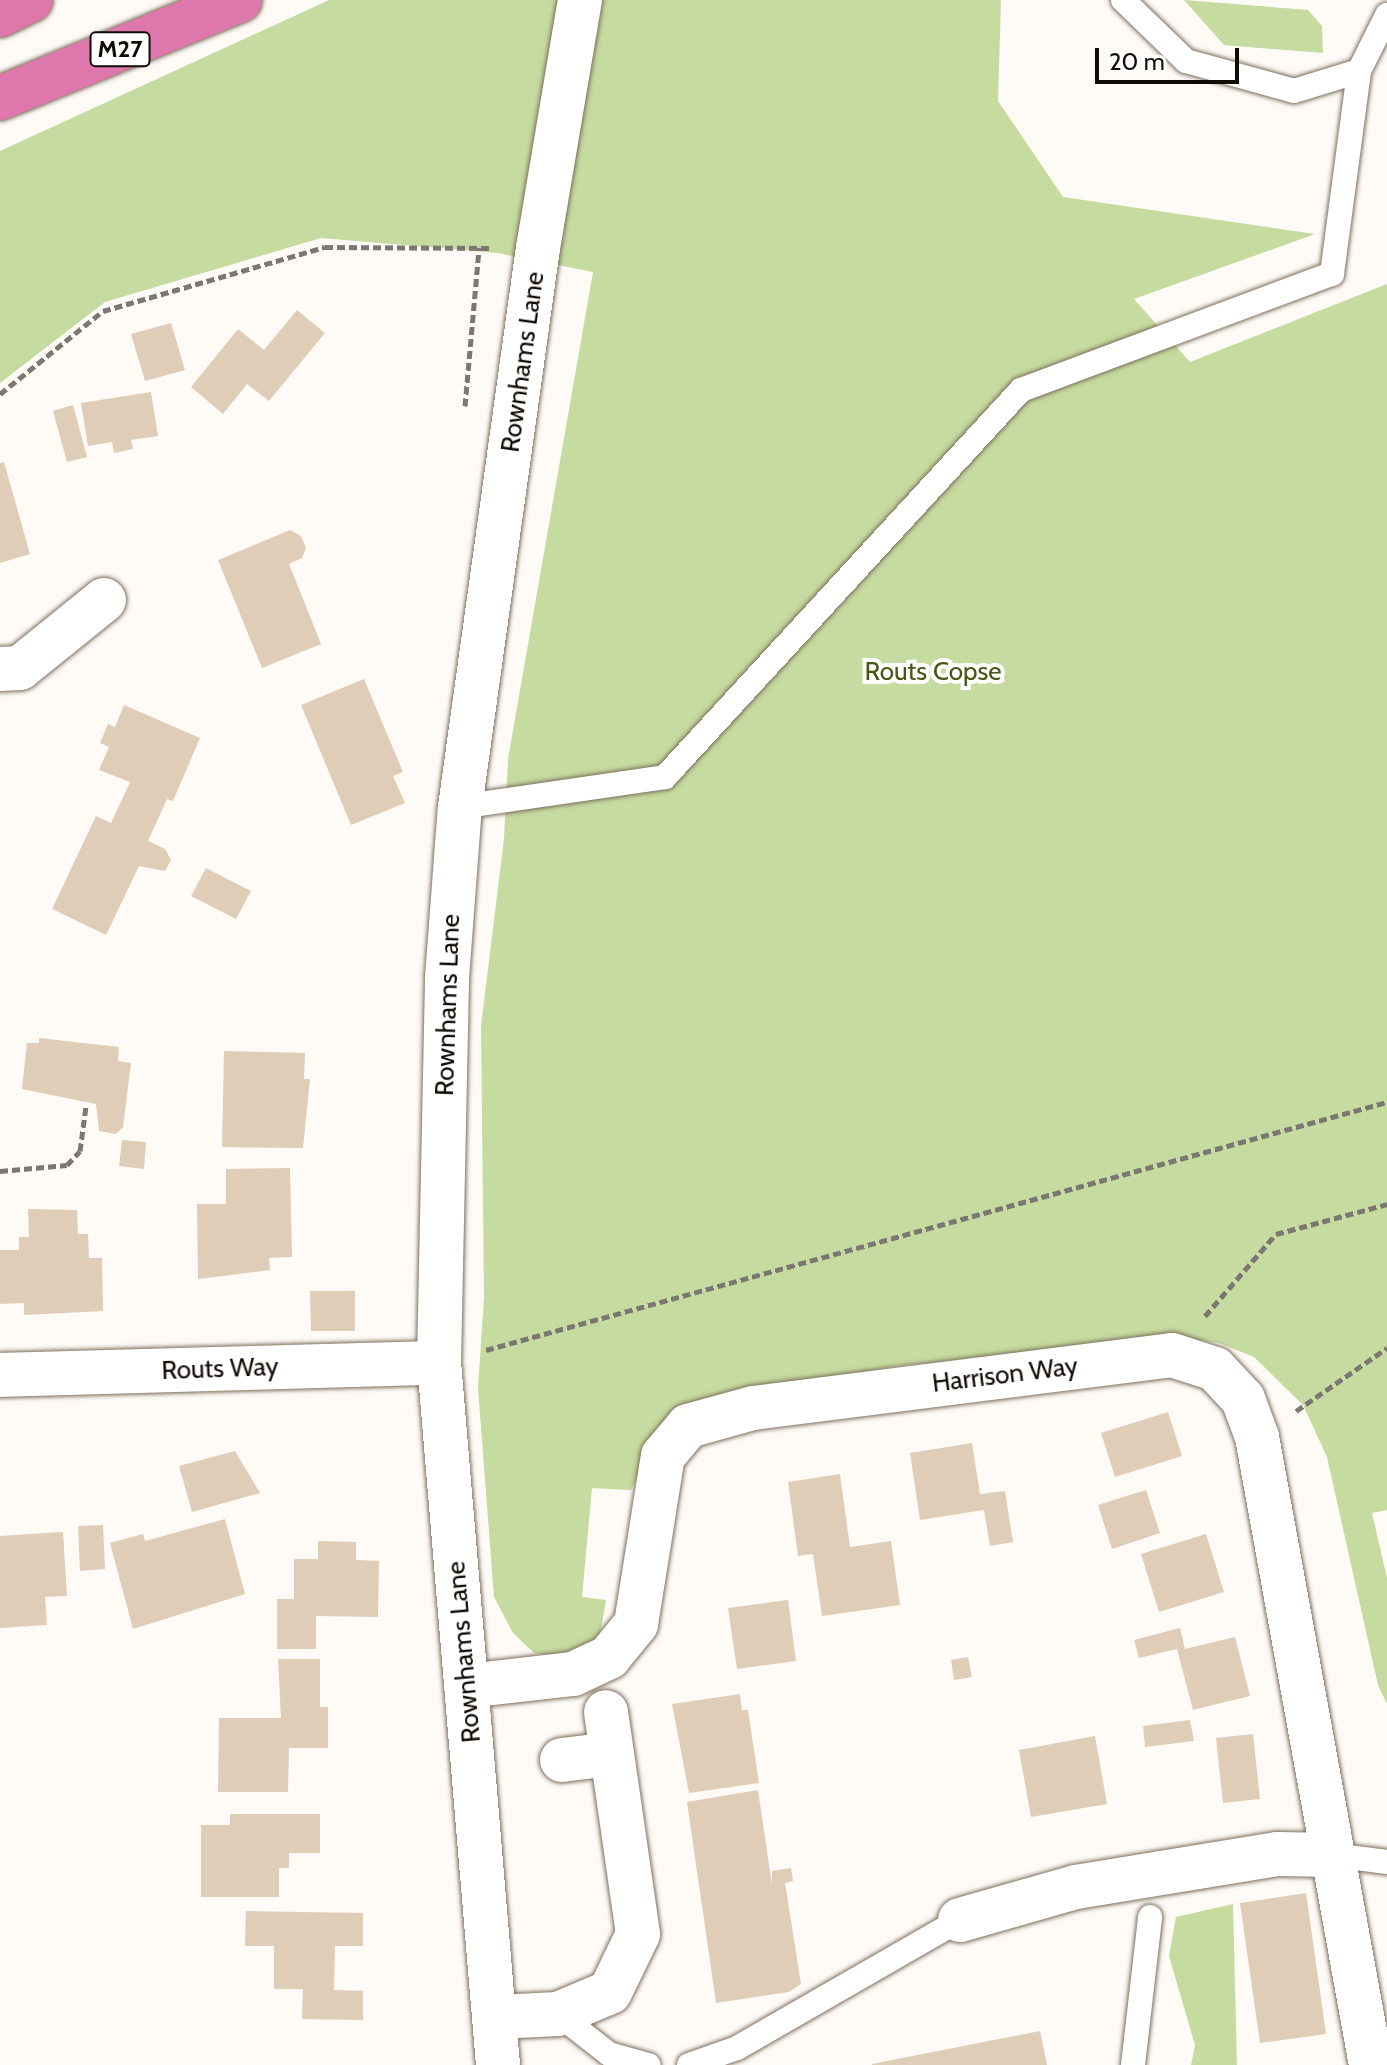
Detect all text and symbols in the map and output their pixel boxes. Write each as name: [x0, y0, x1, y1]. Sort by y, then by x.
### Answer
road number: M27: [88, 29, 152, 69]
scale bar: [1099, 32, 1243, 82]
text: 20 m: [1109, 47, 1165, 76]
street label: Rownhams Lane: [495, 270, 551, 454]
park label: Routs Copse: [865, 656, 1001, 688]
street label: Rownhams Lane: [429, 913, 467, 1097]
street label: Routs Way: [161, 1351, 279, 1387]
street label: Harrison Way: [930, 1351, 1080, 1399]
street label: Rownhams Lane: [441, 1560, 487, 1744]

